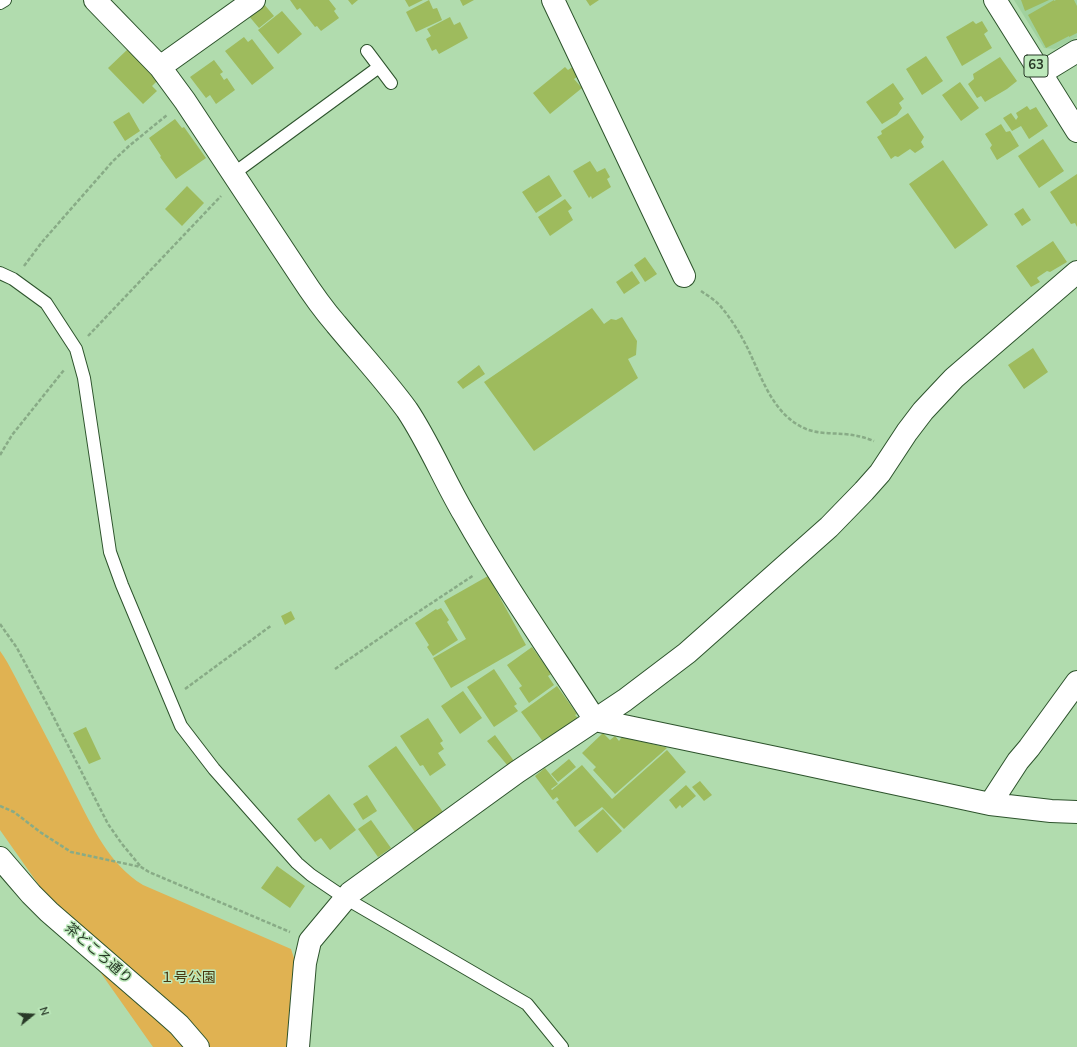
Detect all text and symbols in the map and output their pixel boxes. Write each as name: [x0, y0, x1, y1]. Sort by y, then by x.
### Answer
road number: 63: [1024, 55, 1048, 77]
street label: 茶どころ通り: [61, 920, 135, 988]
park label: １号公園: [160, 971, 216, 987]
north arrow: [12, 995, 52, 1035]
text: N: [35, 1005, 52, 1017]

